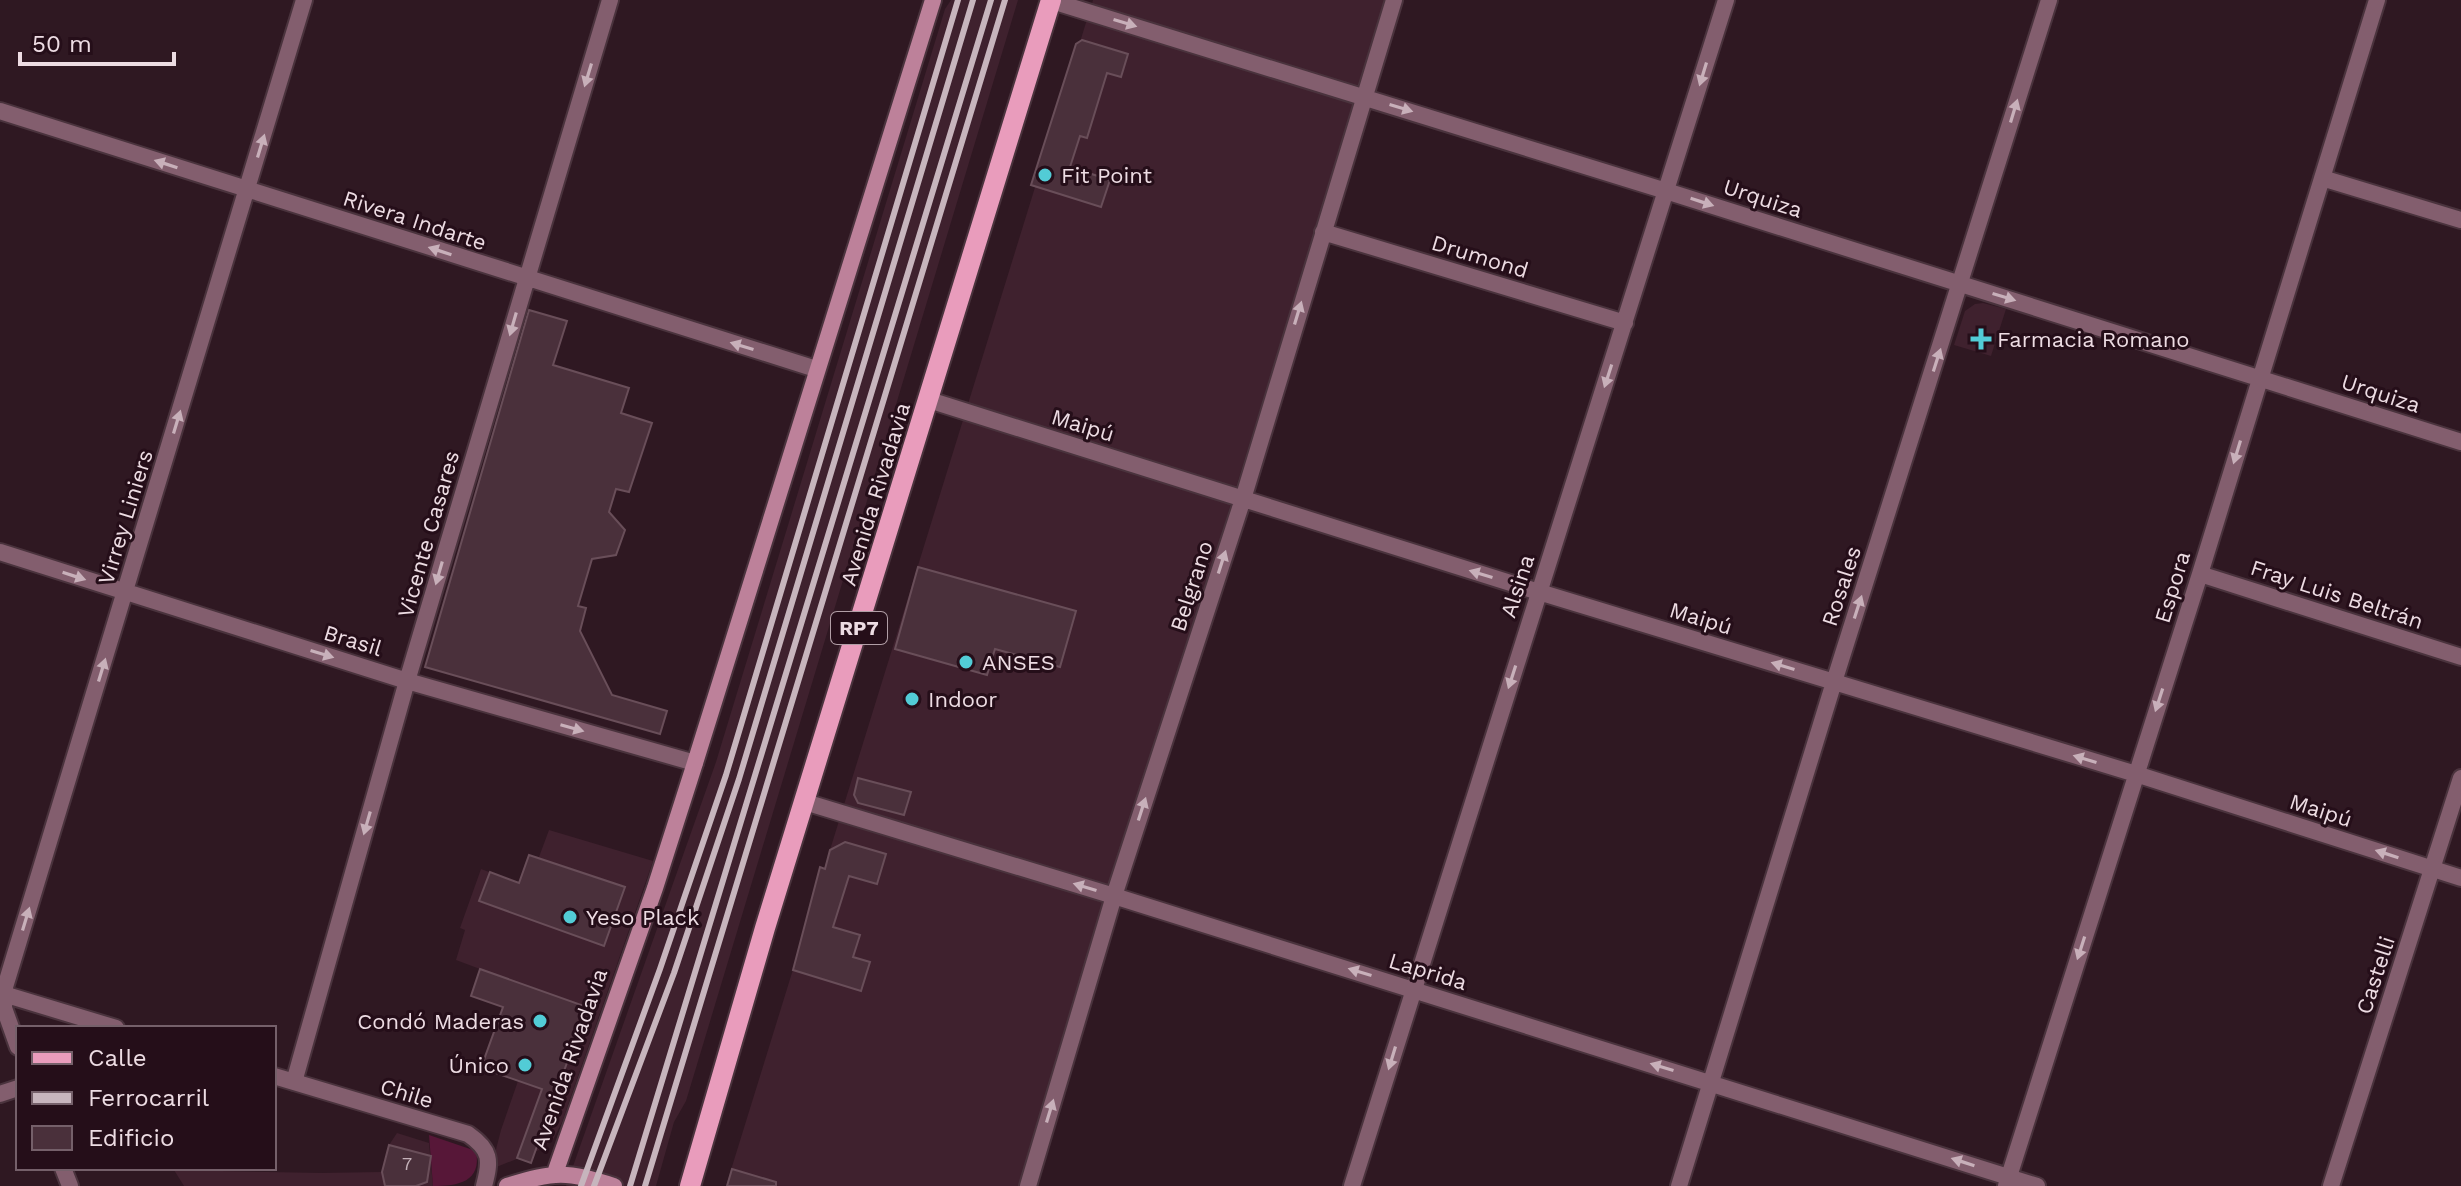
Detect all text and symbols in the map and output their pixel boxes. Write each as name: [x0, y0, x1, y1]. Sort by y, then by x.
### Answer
scale bar: [20, 16, 174, 66]
one-way arrow: [1114, 18, 1138, 30]
text: 50 m: [32, 30, 92, 58]
one-way arrow: [581, 63, 594, 87]
one-way arrow: [1696, 63, 1708, 87]
one-way arrow: [2008, 99, 2021, 123]
one-way arrow: [1389, 103, 1413, 115]
one-way arrow: [255, 134, 268, 158]
one-way arrow: [154, 157, 178, 170]
place label: Fit Point: [1061, 163, 1152, 188]
marker: Fit Point: [1036, 166, 1054, 184]
street label: Urquiza: [1720, 174, 1805, 223]
street label: Rivera Indarte: [340, 186, 490, 255]
one-way arrow: [1691, 196, 1715, 209]
street label: Drumond: [1428, 230, 1531, 283]
one-way arrow: [428, 244, 452, 257]
one-way arrow: [1992, 291, 2016, 304]
one-way arrow: [1292, 301, 1305, 325]
one-way arrow: [506, 312, 519, 336]
place label: Farmacia Romano: [1997, 327, 2189, 352]
marker: Farmacia Romano: [1972, 330, 1990, 348]
one-way arrow: [730, 339, 754, 352]
one-way arrow: [1931, 347, 1943, 371]
one-way arrow: [1601, 364, 1614, 388]
street label: Urquiza: [2338, 369, 2423, 418]
street label: Avenida Rivadavia: [836, 400, 915, 589]
street label: Maipú: [1048, 404, 1117, 447]
one-way arrow: [171, 409, 184, 433]
one-way arrow: [2230, 440, 2243, 464]
street label: Virrey Liniers: [93, 447, 158, 587]
street label: Vicente Casares: [393, 448, 464, 620]
street label: Belgrano: [1165, 538, 1218, 634]
street label: Rosales: [1817, 543, 1866, 629]
street label: Espora: [2150, 548, 2195, 626]
one-way arrow: [1216, 549, 1229, 573]
street label: Alsina: [1496, 551, 1539, 621]
street label: Fray Luis Beltrán: [2247, 555, 2426, 634]
one-way arrow: [432, 561, 445, 585]
one-way arrow: [1469, 567, 1493, 579]
one-way arrow: [63, 570, 87, 582]
one-way arrow: [1852, 595, 1865, 619]
street label: Maipú: [1666, 597, 1735, 640]
road number: RP7: [831, 612, 887, 644]
street label: Brasil: [321, 620, 385, 661]
one-way arrow: [311, 648, 335, 661]
place label: ANSES: [982, 650, 1055, 675]
marker: ANSES: [957, 653, 975, 671]
one-way arrow: [96, 658, 108, 682]
one-way arrow: [1771, 659, 1795, 672]
one-way arrow: [1505, 665, 1518, 689]
place label: Indoor: [928, 687, 997, 712]
one-way arrow: [2153, 688, 2165, 712]
marker: Indoor: [903, 690, 921, 708]
one-way arrow: [559, 722, 584, 734]
one-way arrow: [2073, 752, 2097, 765]
street label: Maipú: [2286, 789, 2355, 832]
one-way arrow: [1136, 797, 1149, 821]
one-way arrow: [360, 811, 373, 835]
one-way arrow: [2374, 848, 2398, 860]
one-way arrow: [1073, 880, 1097, 893]
place label: Yeso Plack: [586, 905, 699, 930]
one-way arrow: [20, 907, 33, 931]
marker: Yeso Plack: [561, 908, 579, 926]
street label: Castelli: [2351, 933, 2400, 1017]
one-way arrow: [2074, 936, 2087, 960]
street label: Laprida: [1386, 948, 1470, 995]
street label: Avenida Rivadavia: [527, 965, 612, 1153]
one-way arrow: [1348, 966, 1372, 978]
place label: Condó Maderas: [357, 1009, 524, 1034]
marker: Condó Maderas: [531, 1012, 549, 1030]
legend: [16, 1026, 276, 1170]
text: Calle: [88, 1044, 147, 1072]
one-way arrow: [1385, 1047, 1397, 1071]
place label: Único: [449, 1053, 509, 1078]
marker: Único: [516, 1056, 534, 1074]
one-way arrow: [1649, 1060, 1673, 1073]
street label: Chile: [377, 1074, 436, 1113]
text: Ferrocarril: [88, 1084, 210, 1112]
one-way arrow: [1044, 1099, 1057, 1123]
text: Edificio: [88, 1124, 174, 1152]
house number: 7: [402, 1153, 412, 1174]
one-way arrow: [1951, 1156, 1975, 1168]

